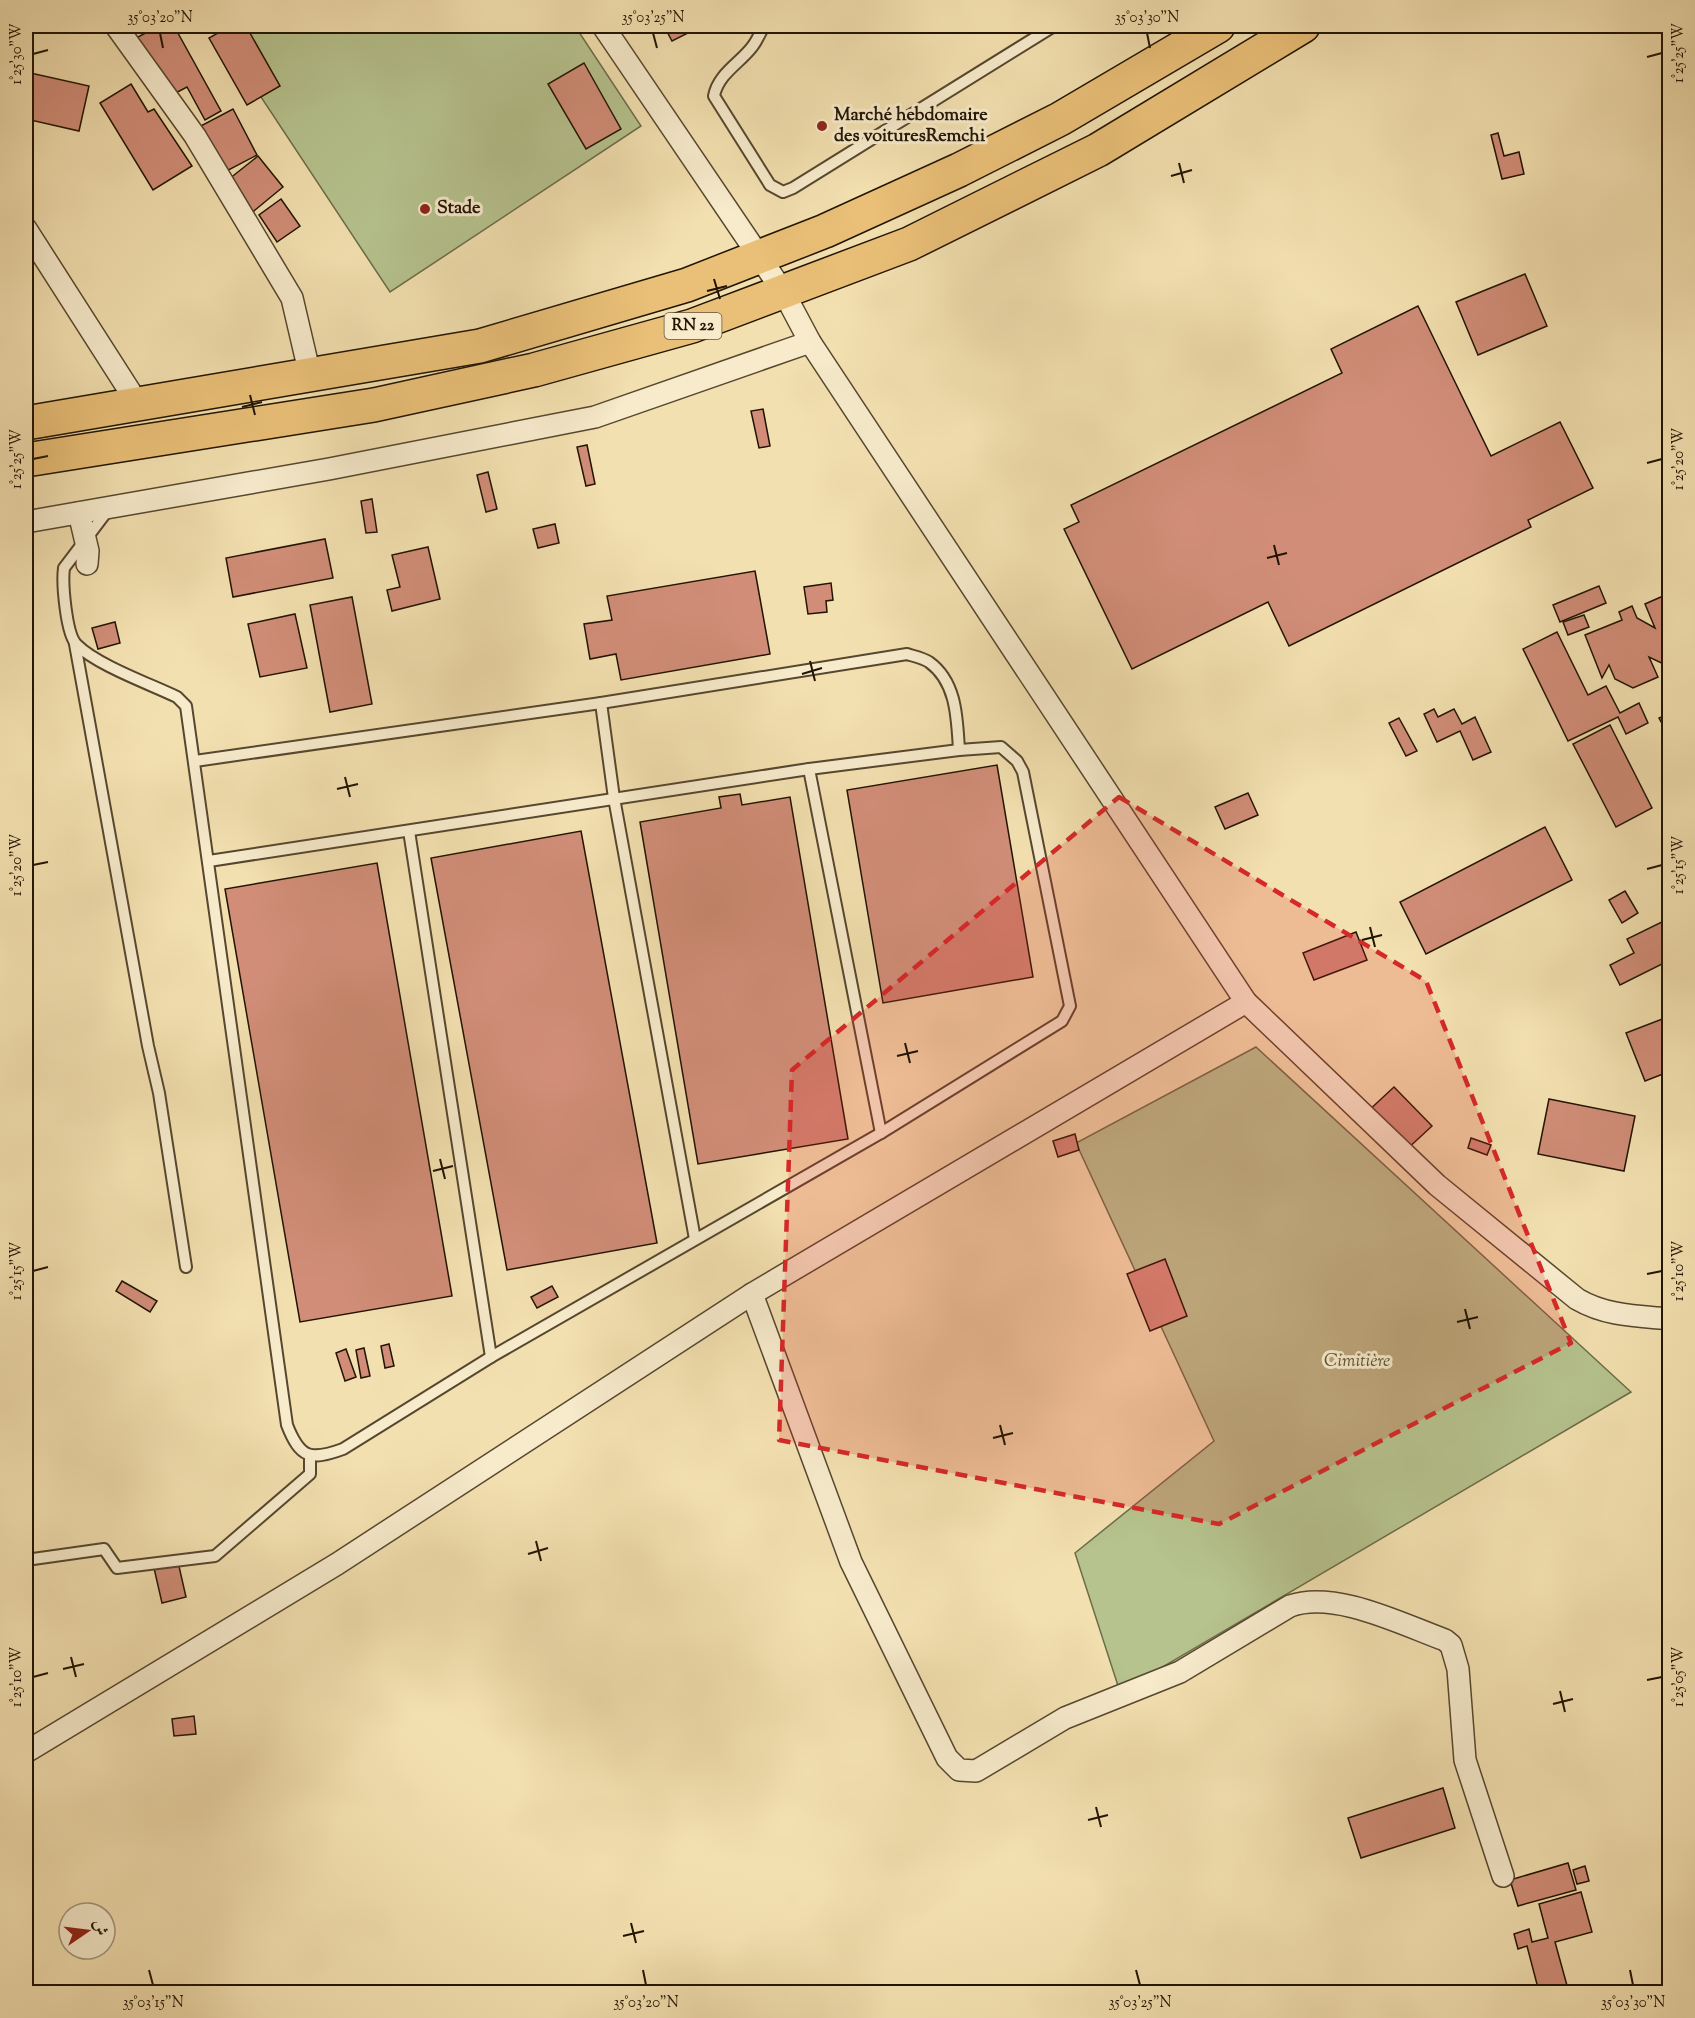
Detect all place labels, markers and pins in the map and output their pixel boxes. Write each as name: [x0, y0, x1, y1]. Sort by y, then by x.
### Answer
place label: Marché hebdomaire des voituresRemchi: [834, 103, 988, 150]
marker: Marché hebdomaire des voituresRemchi: [815, 119, 829, 133]
place label: Stade: [437, 196, 481, 222]
marker: Stade: [418, 202, 432, 216]

